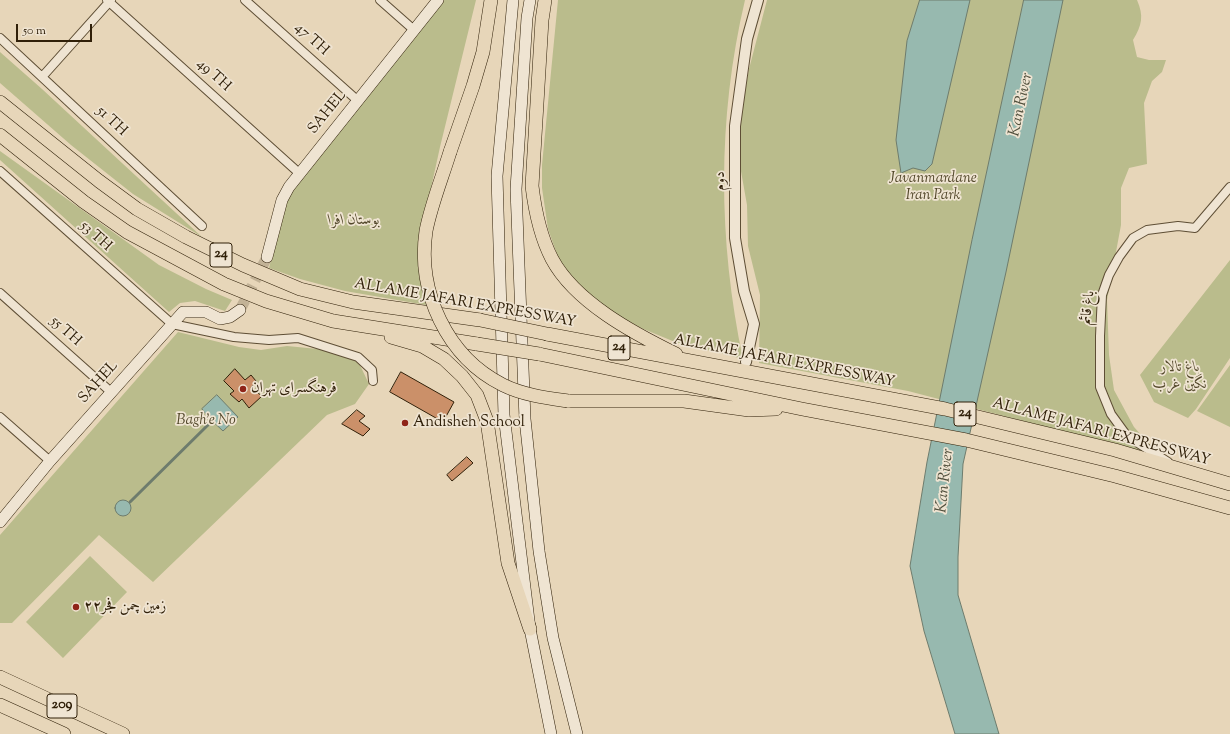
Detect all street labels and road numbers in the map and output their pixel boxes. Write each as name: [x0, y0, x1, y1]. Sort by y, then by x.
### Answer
street label: 47 TH: [290, 20, 332, 60]
street label: 49 TH: [192, 56, 234, 96]
street label: SAHEL: [305, 88, 351, 138]
street label: 51 TH: [92, 103, 130, 141]
street label: دوم: [712, 171, 730, 191]
street label: 53 TH: [75, 218, 115, 256]
road number: 24: [210, 243, 232, 267]
street label: ALLAME JAFARI EXPRESSWAY: [353, 276, 577, 332]
street label: باغ قائم: [1078, 290, 1100, 326]
street label: 55 TH: [46, 313, 84, 351]
street label: ALLAME JAFARI EXPRESSWAY: [672, 332, 896, 392]
road number: 24: [608, 336, 630, 360]
street label: SAHEL: [75, 358, 123, 408]
street label: ALLAME JAFARI EXPRESSWAY: [990, 395, 1212, 471]
road number: 24: [954, 402, 976, 426]
road number: 209: [47, 694, 77, 718]

